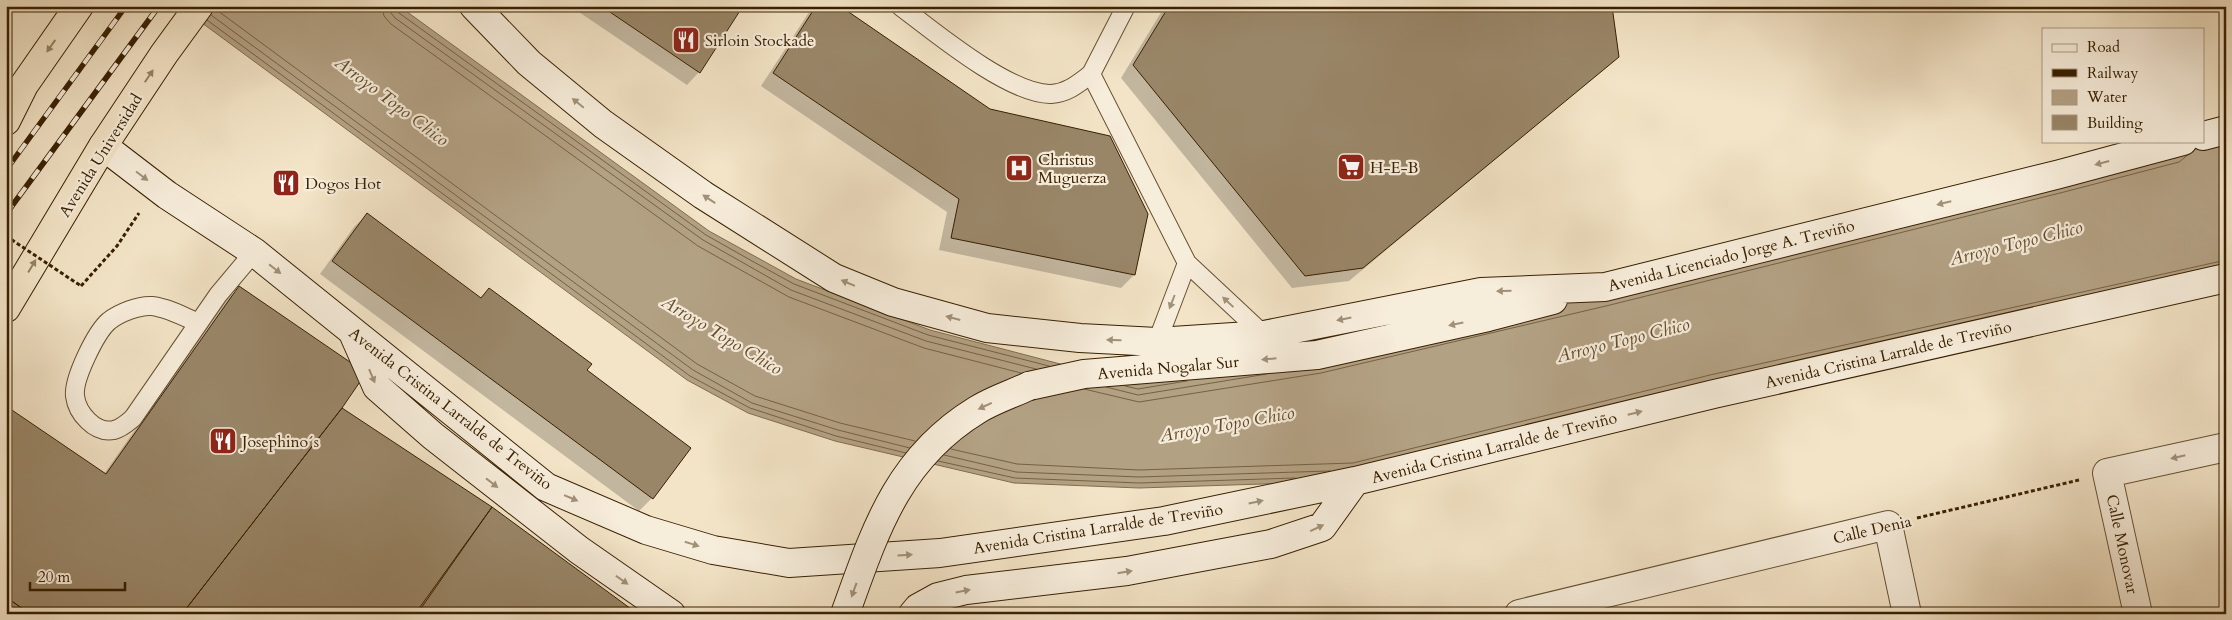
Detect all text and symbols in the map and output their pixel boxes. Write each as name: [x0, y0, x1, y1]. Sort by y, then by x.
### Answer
restaurant icon: Sirloin Stockade: [671, 25, 701, 55]
legend: [2042, 28, 2204, 142]
place label: Sirloin Stockade: [705, 30, 814, 52]
text: Road: [2087, 37, 2120, 57]
one-way arrow: [46, 39, 56, 53]
water label: Arroyo Topo Chico: [329, 50, 454, 152]
text: Railway: [2087, 63, 2138, 83]
one-way arrow: [145, 70, 154, 83]
text: Water: [2086, 87, 2128, 107]
street label: Avenida Universidad: [54, 89, 148, 221]
one-way arrow: [572, 98, 585, 109]
text: Building: [2087, 113, 2143, 133]
place label: Christus Muguerza: [1038, 149, 1107, 189]
supermarket icon: H-E-B: [1336, 152, 1366, 182]
hospital icon: Christus Muguerza: [1004, 153, 1034, 183]
place label: H-E-B: [1370, 157, 1419, 179]
one-way arrow: [2094, 159, 2109, 167]
restaurant icon: Dogos Hot: [271, 168, 301, 198]
one-way arrow: [135, 170, 148, 181]
place label: Dogos Hot: [305, 173, 381, 195]
one-way arrow: [703, 194, 716, 204]
one-way arrow: [1937, 199, 1952, 207]
street label: Avenida Licenciado Jorge A. Treviño: [1606, 215, 1857, 297]
water label: Arroyo Topo Chico: [1946, 215, 2085, 272]
one-way arrow: [27, 260, 36, 273]
one-way arrow: [268, 264, 281, 275]
one-way arrow: [841, 279, 855, 287]
one-way arrow: [1496, 287, 1512, 295]
water label: Arroyo Topo Chico: [656, 289, 787, 381]
one-way arrow: [1168, 295, 1175, 310]
one-way arrow: [1222, 296, 1234, 308]
water label: Arroyo Topo Chico: [1553, 312, 1692, 369]
one-way arrow: [946, 314, 961, 322]
one-way arrow: [1337, 315, 1352, 323]
street label: Avenida Cristina Larralde de Treviño: [1763, 316, 2014, 394]
one-way arrow: [1449, 320, 1464, 328]
street label: Avenida Cristina Larralde de Treviño: [344, 322, 557, 495]
one-way arrow: [1105, 335, 1121, 343]
street label: Avenida Nogalar Sur: [1096, 351, 1240, 385]
one-way arrow: [1260, 355, 1276, 363]
one-way arrow: [368, 369, 376, 383]
water label: Arroyo Topo Chico: [1157, 400, 1297, 449]
one-way arrow: [978, 402, 992, 410]
street label: Avenida Cristina Larralde de Treviño: [1369, 407, 1620, 489]
one-way arrow: [1628, 409, 1643, 417]
restaurant icon: Josephino´s: [208, 426, 238, 456]
place label: Josephino´s: [240, 431, 319, 453]
one-way arrow: [2171, 453, 2186, 461]
one-way arrow: [486, 477, 499, 488]
street label: Calle Monovar: [2101, 492, 2143, 596]
one-way arrow: [564, 495, 579, 502]
street label: Avenida Cristina Larralde de Treviño: [972, 498, 1225, 560]
one-way arrow: [1248, 498, 1263, 506]
street label: Calle Denia: [1831, 510, 1914, 550]
one-way arrow: [1309, 523, 1324, 532]
one-way arrow: [685, 541, 700, 548]
one-way arrow: [897, 551, 913, 559]
scale bar: [30, 560, 125, 592]
text: 20 m: [38, 567, 70, 587]
one-way arrow: [1117, 567, 1133, 575]
one-way arrow: [616, 575, 629, 585]
one-way arrow: [850, 583, 858, 598]
one-way arrow: [956, 586, 972, 594]

